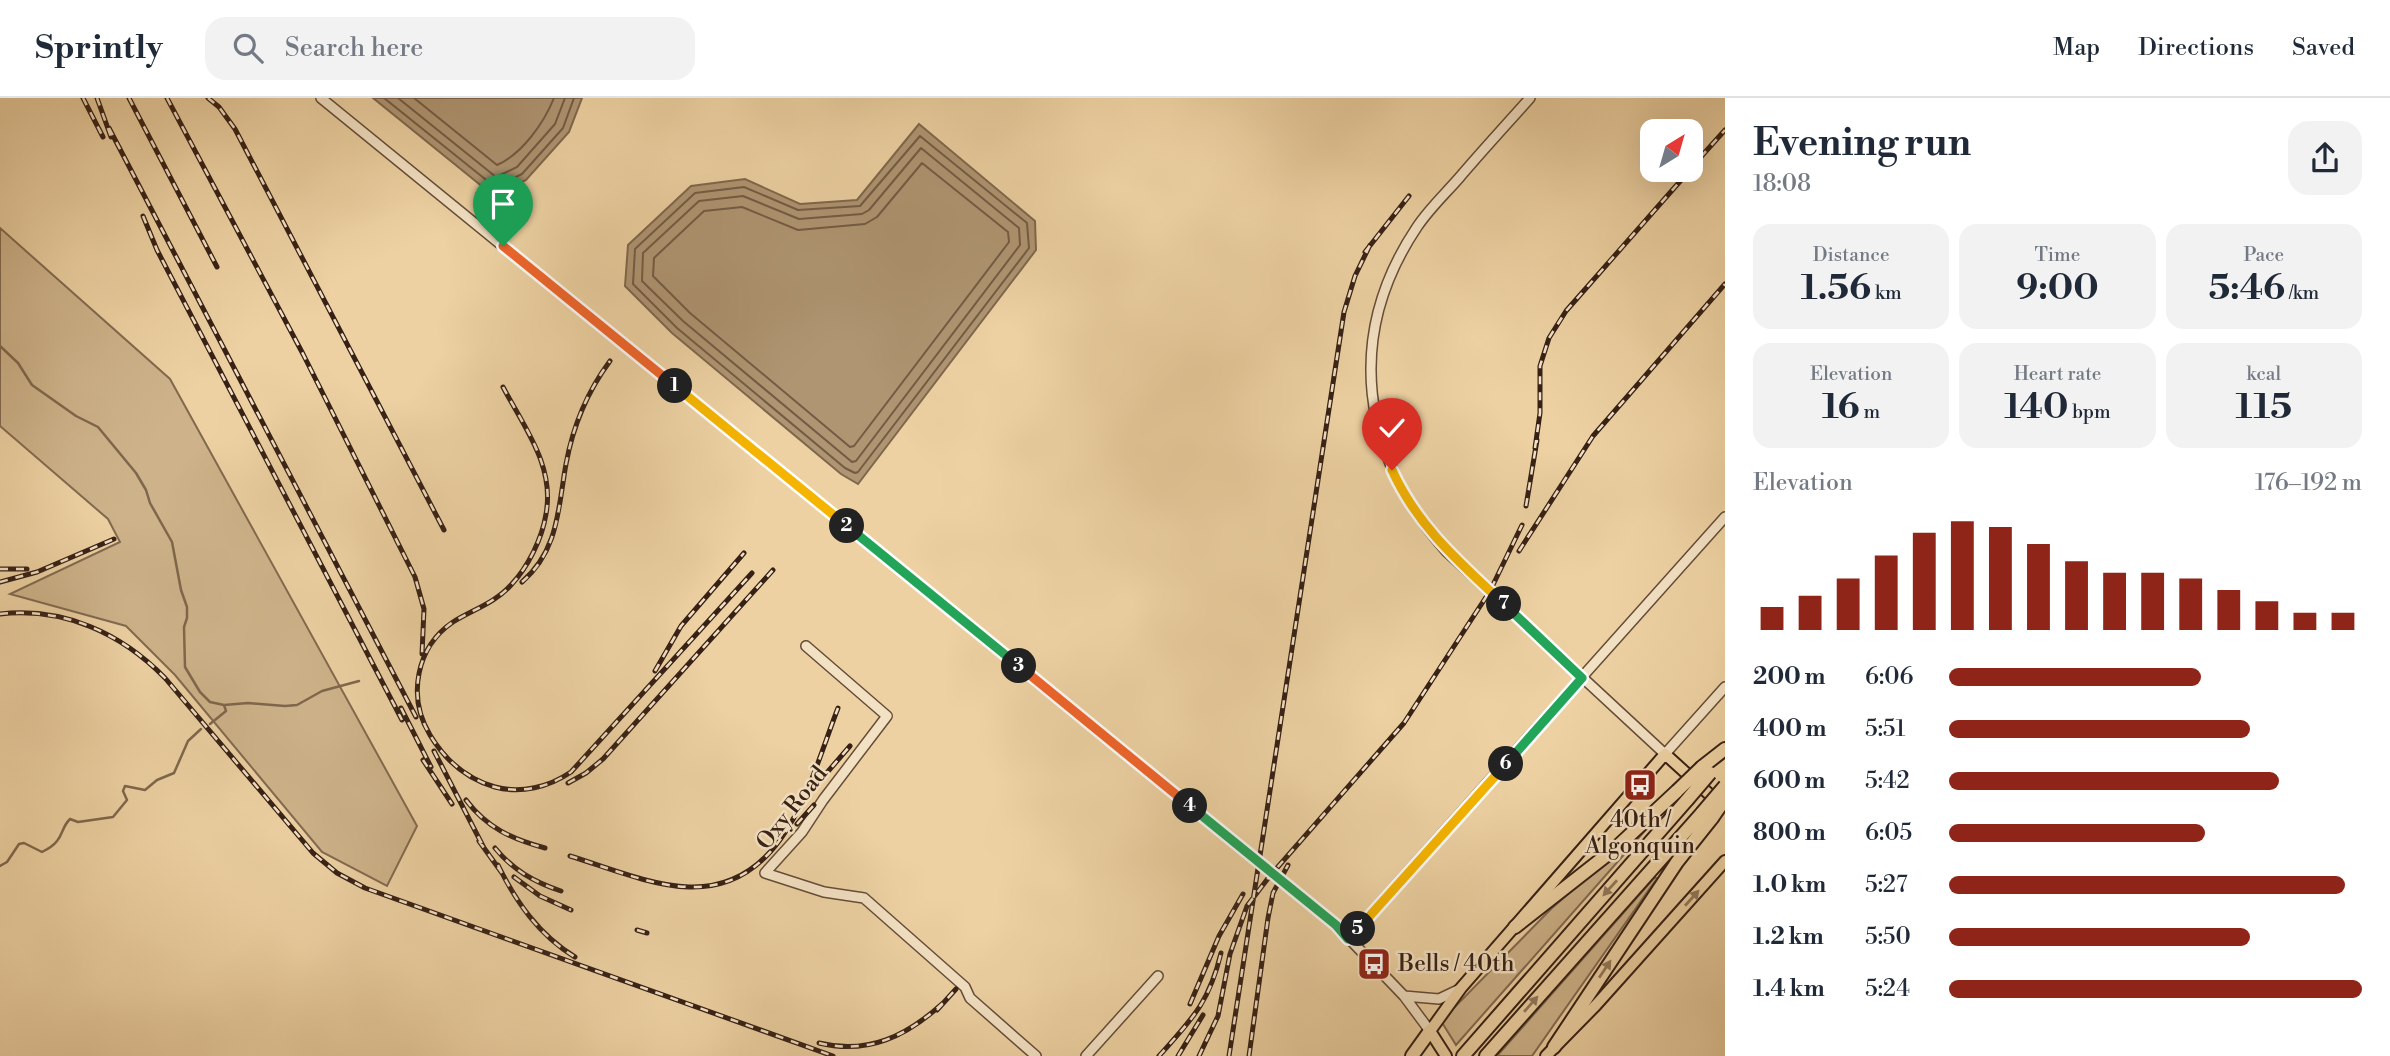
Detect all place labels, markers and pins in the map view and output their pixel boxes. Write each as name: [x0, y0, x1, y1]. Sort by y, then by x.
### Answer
pin: [473, 174, 533, 246]
pin: 1: [658, 368, 692, 404]
pin: [1362, 398, 1422, 470]
pin: 2: [830, 508, 864, 544]
pin: 7: [1486, 587, 1522, 622]
pin: 3: [1002, 648, 1036, 684]
pin: 6: [1488, 746, 1524, 782]
bus stop icon: 40th / Algonquin: [1621, 766, 1659, 804]
pin: 4: [1172, 788, 1208, 824]
place label: 40th / Algonquin: [1584, 806, 1695, 860]
pin: 5: [1340, 912, 1376, 946]
bus stop icon: Bells / 40th: [1355, 945, 1393, 983]
place label: Bells / 40th: [1397, 950, 1515, 978]

